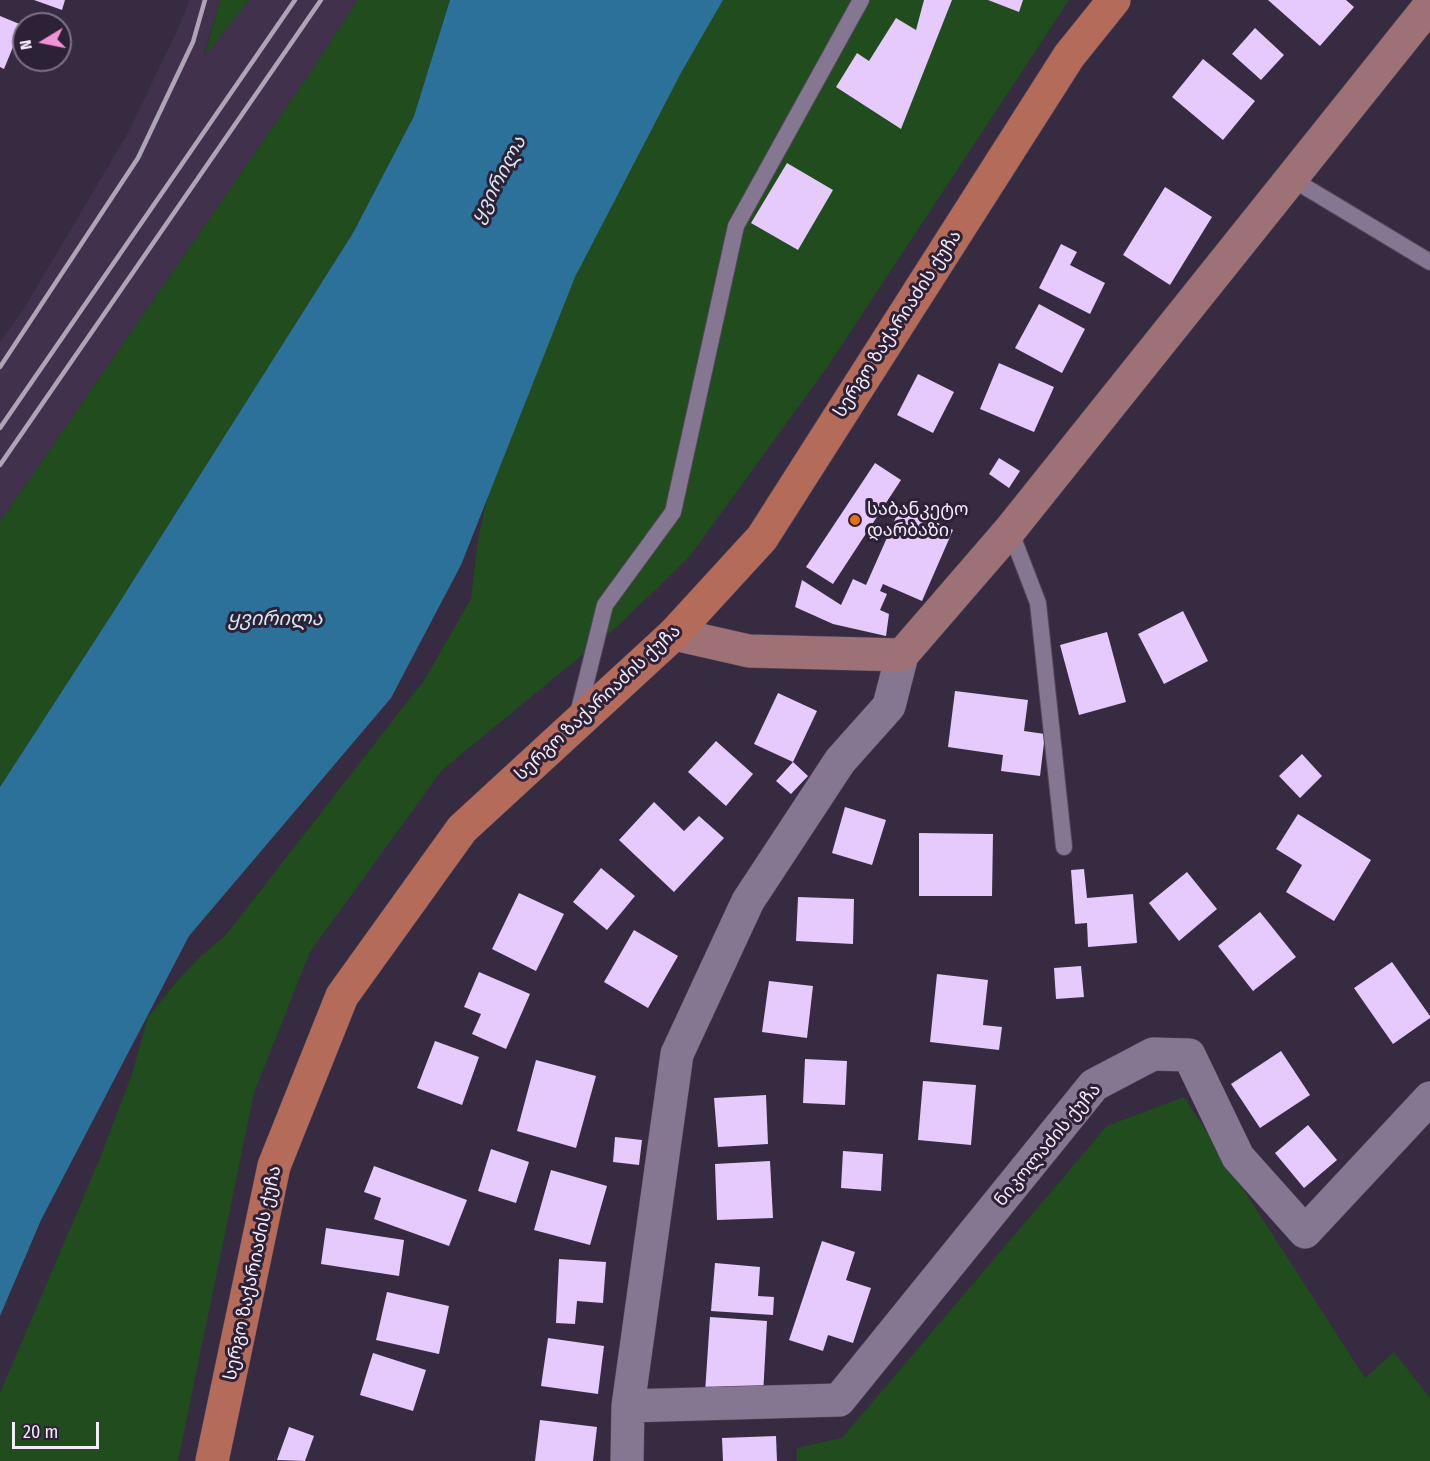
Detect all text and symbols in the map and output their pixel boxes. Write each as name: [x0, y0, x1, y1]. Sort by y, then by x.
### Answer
north arrow: [12, 12, 72, 72]
text: N: [16, 38, 36, 51]
water label: ყვირილა: [466, 132, 532, 228]
street label: სერგო ზაქარიაძის ქუჩა: [829, 226, 967, 422]
place label: საბანკეტო დარბაზი: [867, 499, 969, 542]
marker: საბანკეტო დარბაზი: [848, 513, 862, 527]
water label: ყვირილა: [227, 607, 323, 631]
street label: სერგო ზაქარიაძის ქუჩა: [511, 621, 685, 785]
street label: ნიკოლაძის ქუჩა: [990, 1079, 1106, 1211]
street label: სერგო ზაქარიაძის ქუჩა: [220, 1164, 286, 1382]
scale bar: [15, 1410, 102, 1448]
text: 20 m: [23, 1421, 58, 1443]

